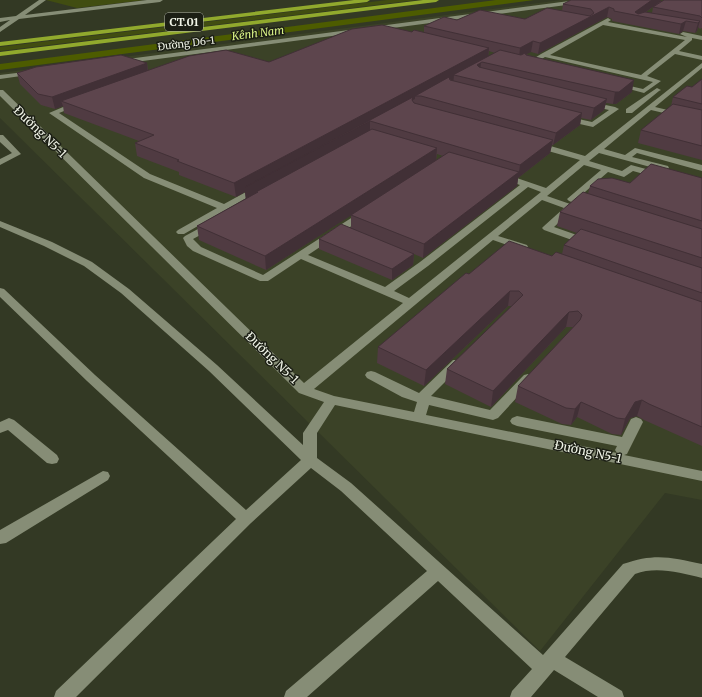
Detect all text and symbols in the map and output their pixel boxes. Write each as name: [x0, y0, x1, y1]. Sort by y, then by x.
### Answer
road number: CT.01: [165, 13, 203, 31]
water label: Kênh Nam: [230, 23, 285, 43]
street label: Đường D6-1: [157, 33, 216, 53]
street label: Đường N5-1: [11, 103, 71, 161]
street label: Đường N5-1: [243, 329, 303, 387]
street label: Đường N5-1: [553, 437, 624, 466]

